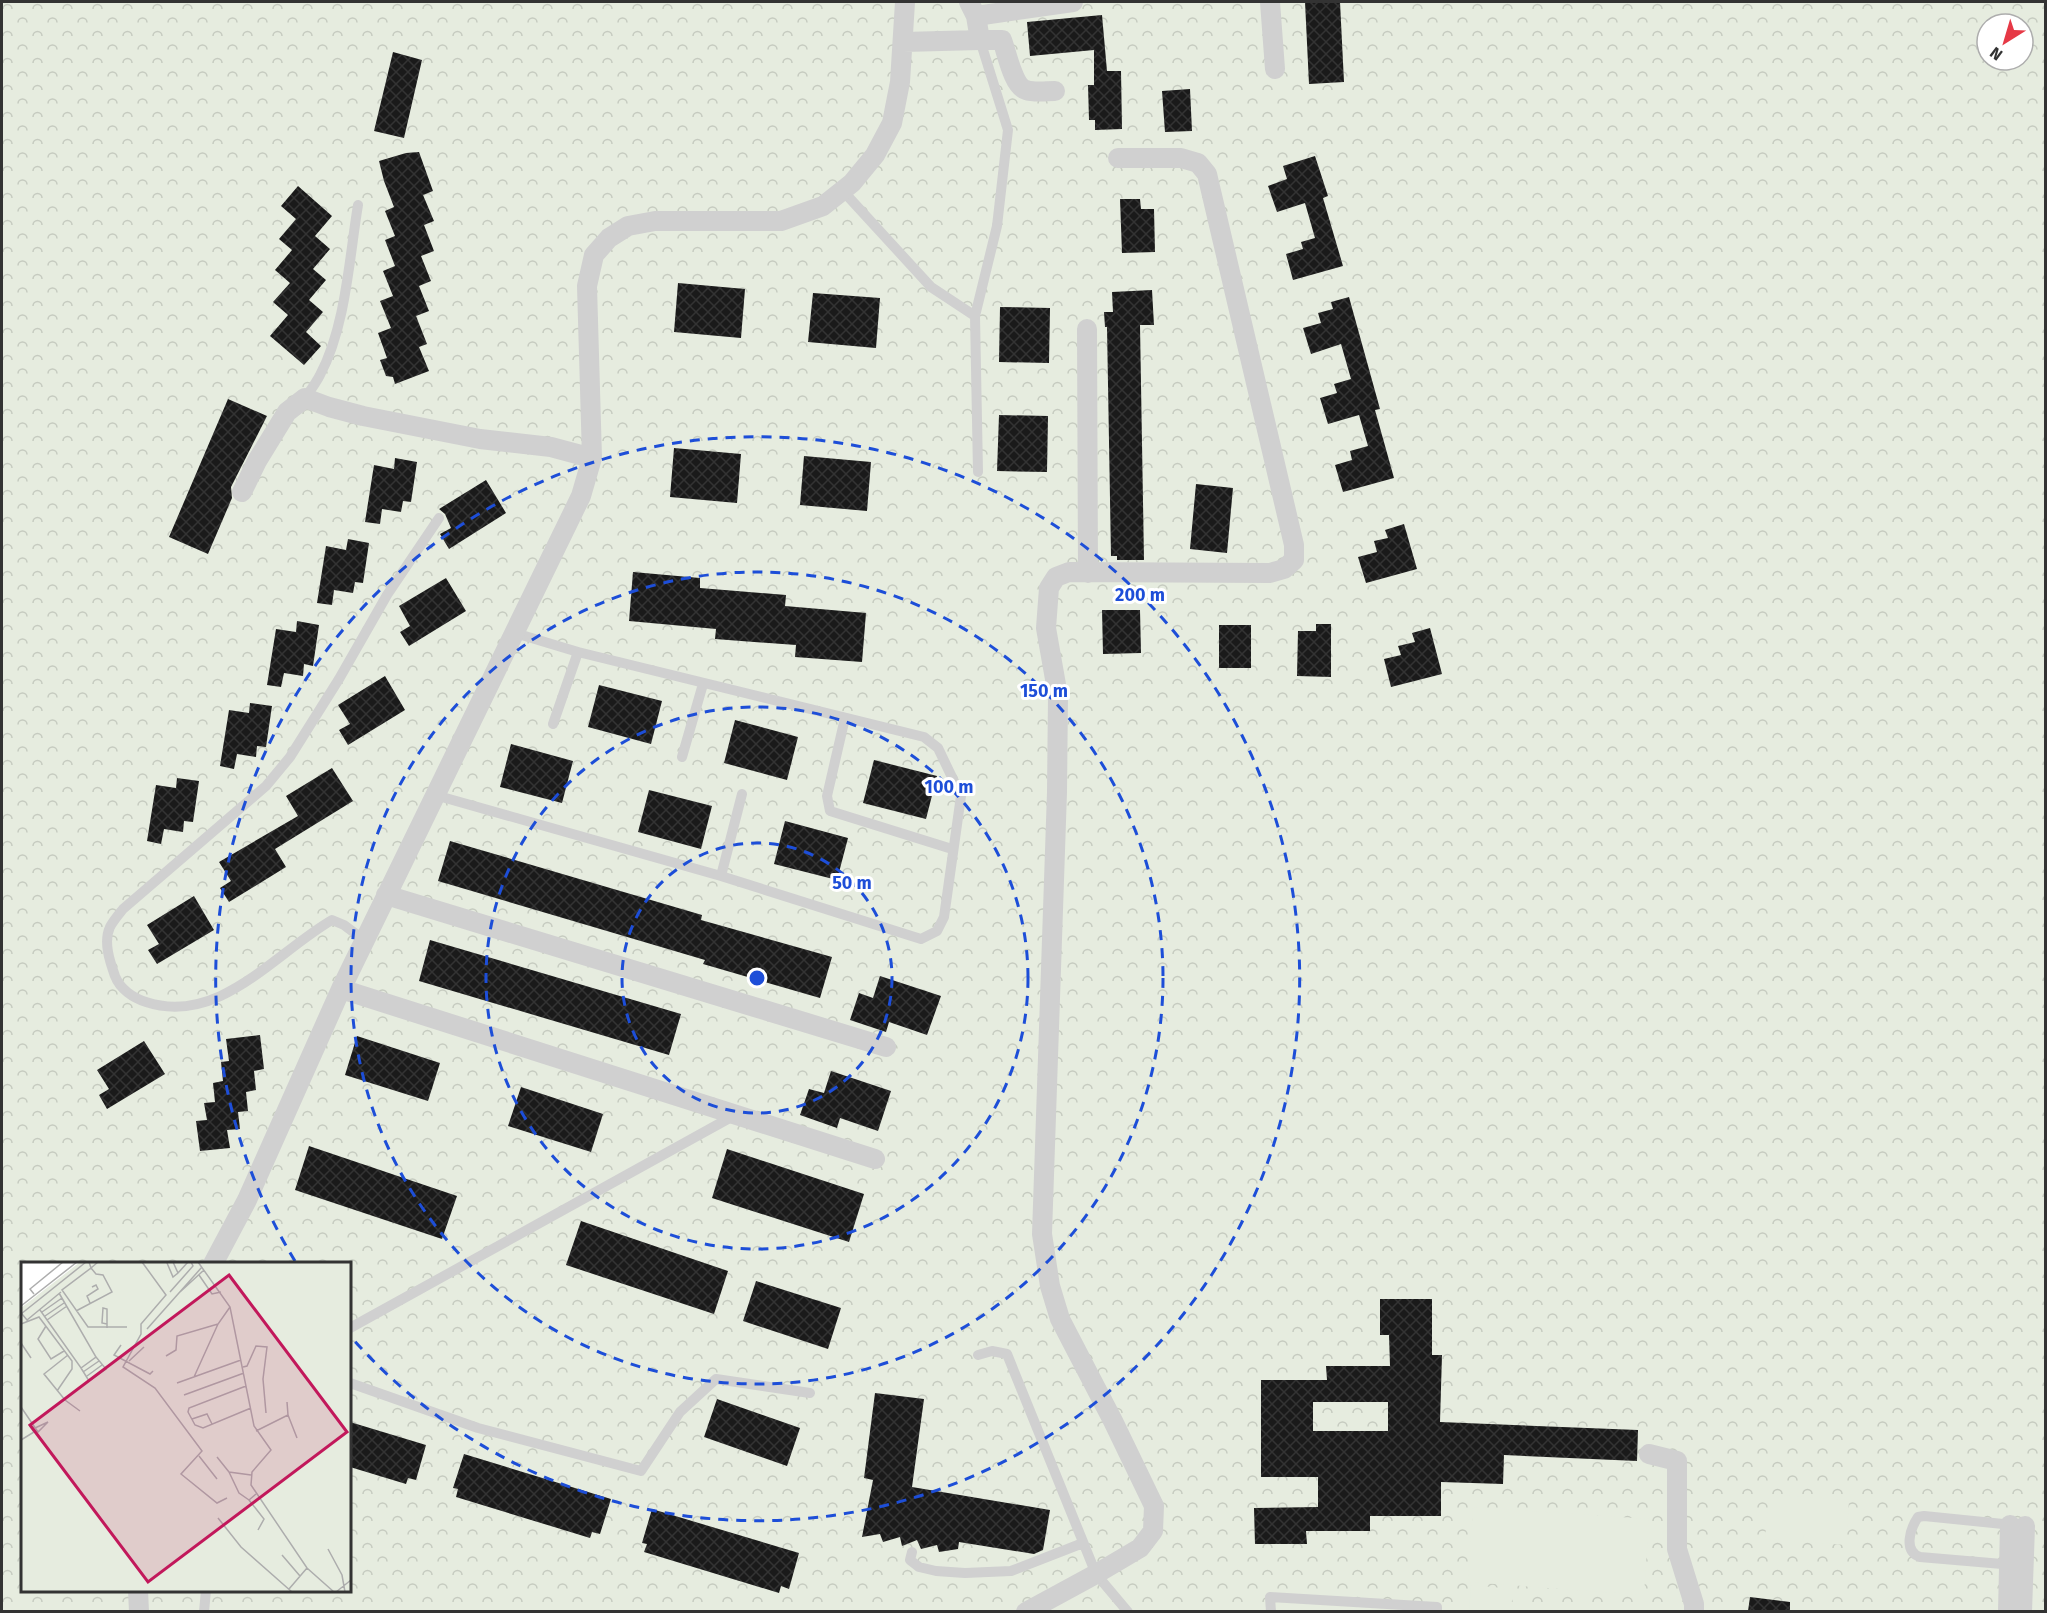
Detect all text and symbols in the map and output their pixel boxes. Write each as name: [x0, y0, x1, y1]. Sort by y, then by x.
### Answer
north arrow: [1975, 12, 2035, 72]
text: N: [1986, 43, 2006, 64]
text: 200 m: [1115, 584, 1165, 606]
text: 150 m: [1020, 680, 1068, 702]
text: 100 m: [925, 776, 973, 798]
text: 50 m: [832, 872, 872, 894]
centre of rings: [747, 968, 767, 988]
inset map: [21, 1262, 351, 1592]

